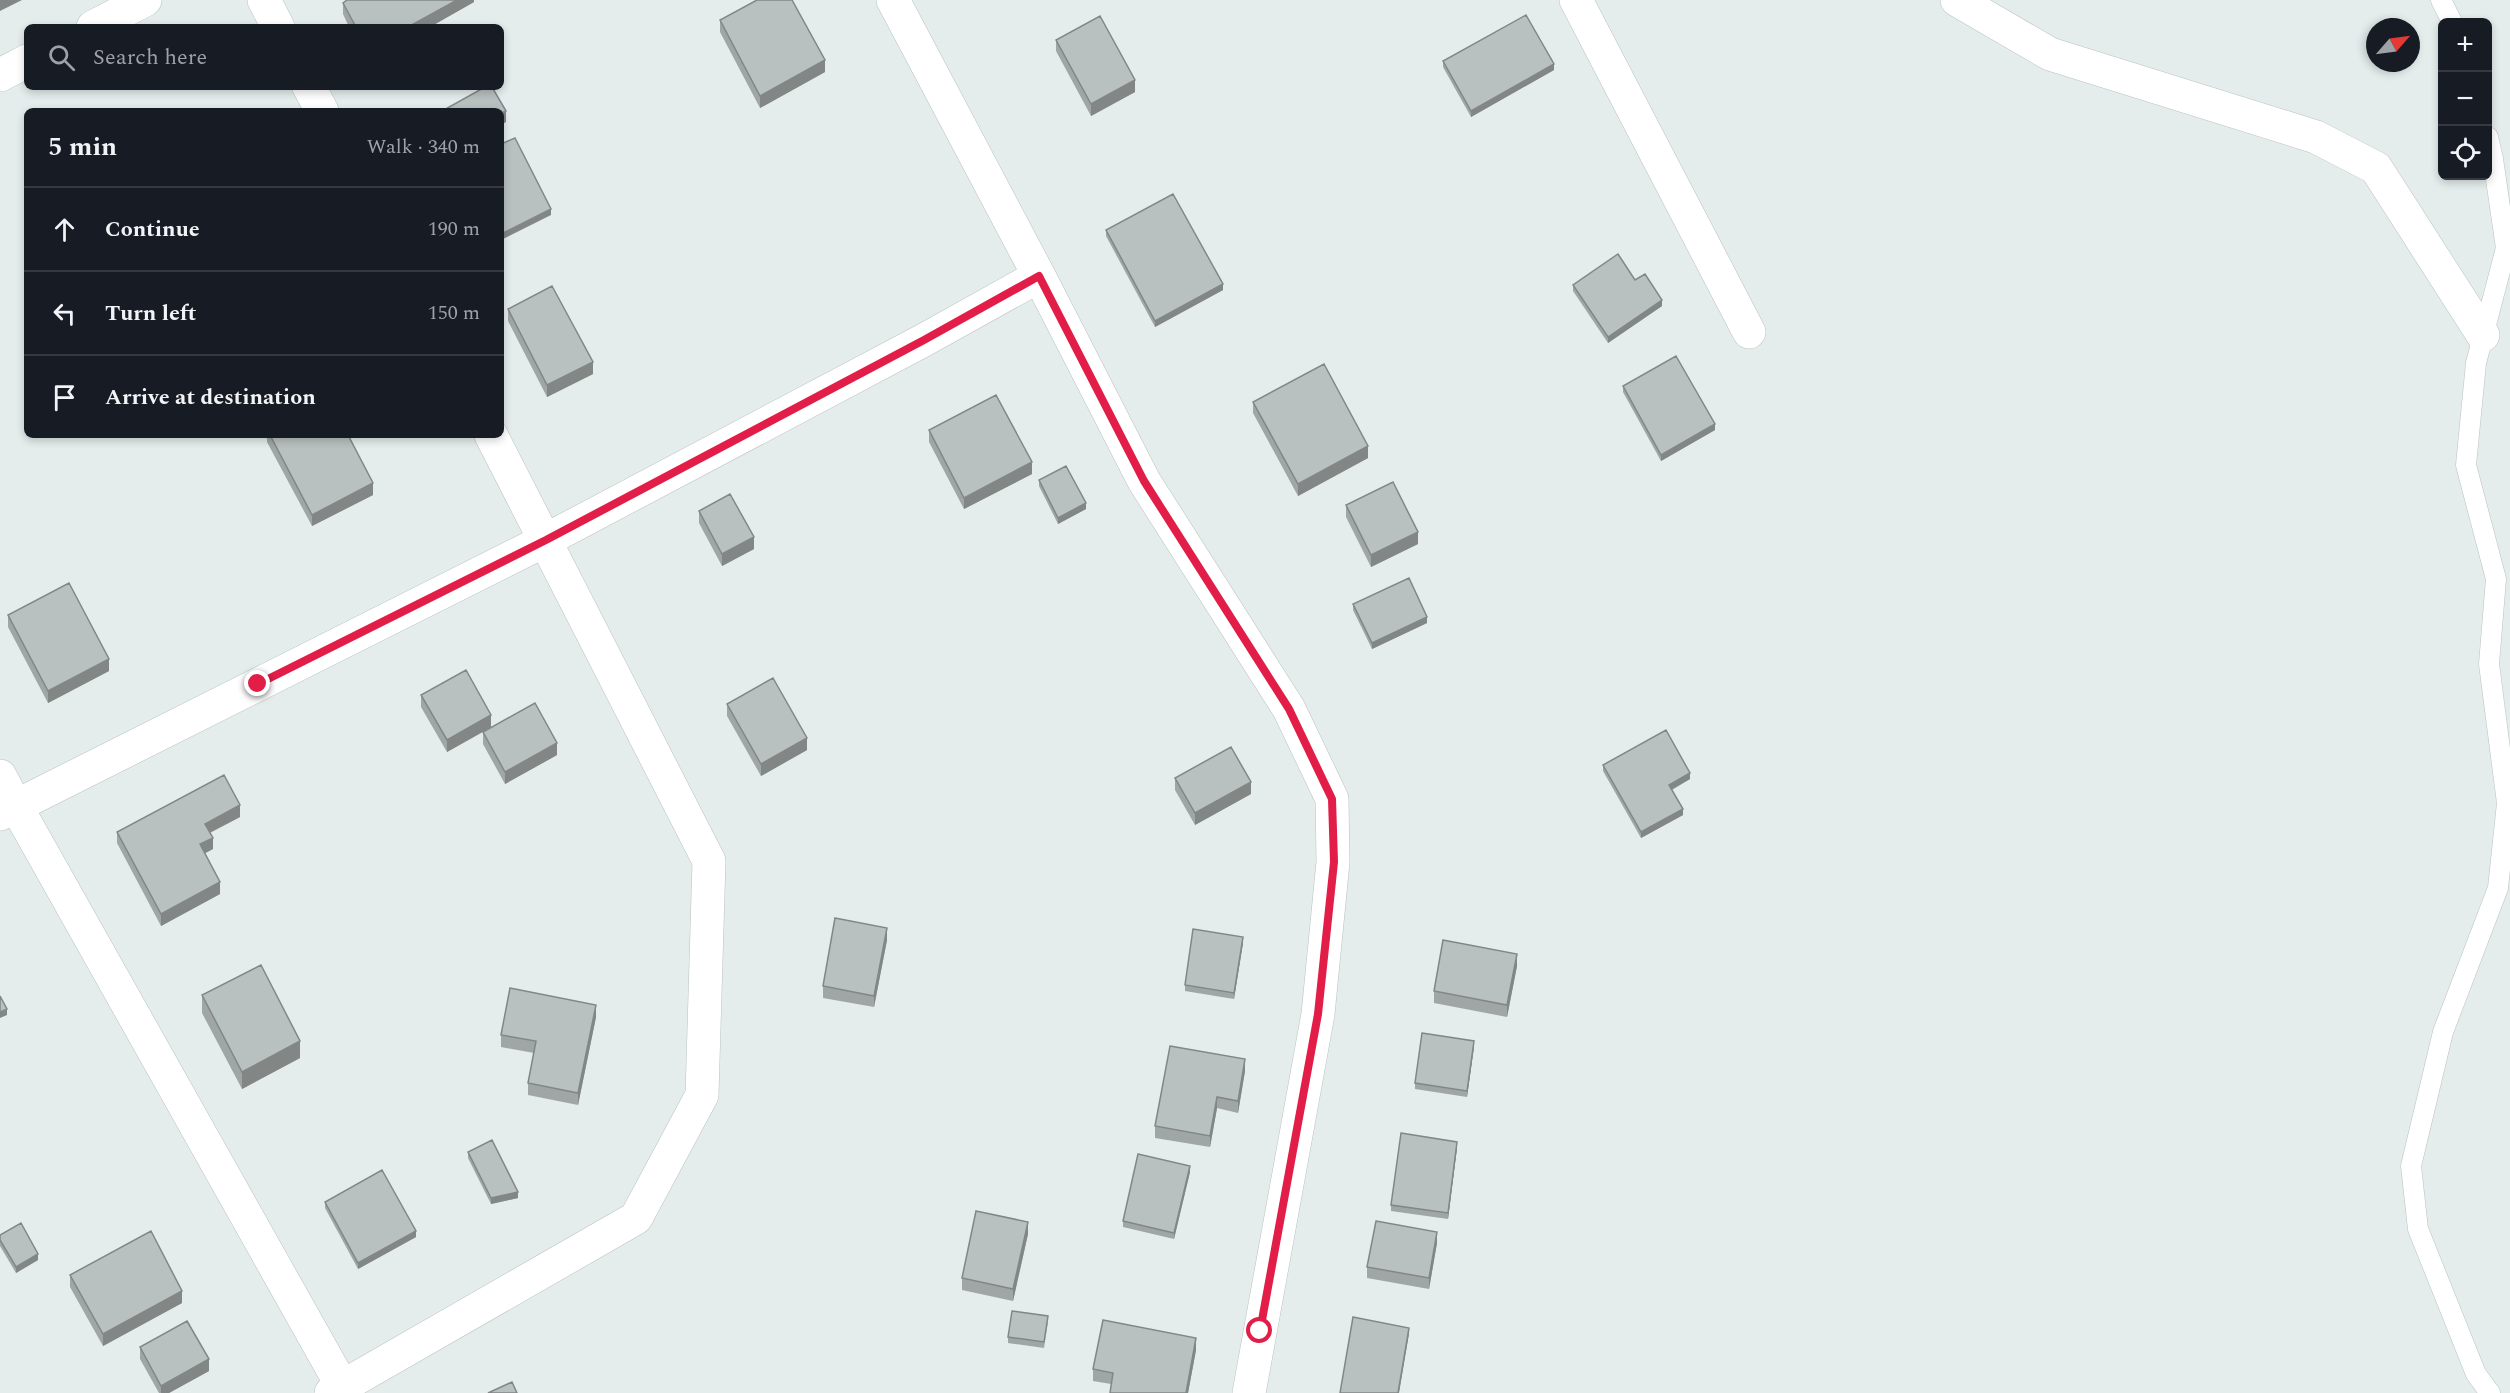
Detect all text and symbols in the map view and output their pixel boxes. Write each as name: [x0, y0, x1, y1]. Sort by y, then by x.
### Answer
north arrow: [2366, 18, 2420, 72]
map controls: [2438, 18, 2492, 180]
button: +: [2438, 18, 2492, 72]
search box: [24, 24, 504, 90]
icon: search: [45, 41, 78, 74]
text: Search here: [93, 41, 207, 74]
button: −: [2438, 72, 2492, 126]
button: locate: [2438, 126, 2492, 180]
text: 5 min: [48, 127, 117, 167]
text: Walk · 340 m: [367, 132, 480, 162]
icon: ahead: [48, 213, 81, 246]
text: Continue: [105, 213, 200, 246]
text: 190 m: [428, 214, 480, 244]
icon: left: [48, 297, 81, 330]
text: Turn left: [105, 297, 197, 330]
text: 150 m: [428, 298, 480, 328]
icon: arrive: [48, 381, 81, 414]
text: Arrive at destination: [105, 381, 316, 414]
route end: [244, 670, 270, 696]
route start: [1246, 1317, 1272, 1343]

